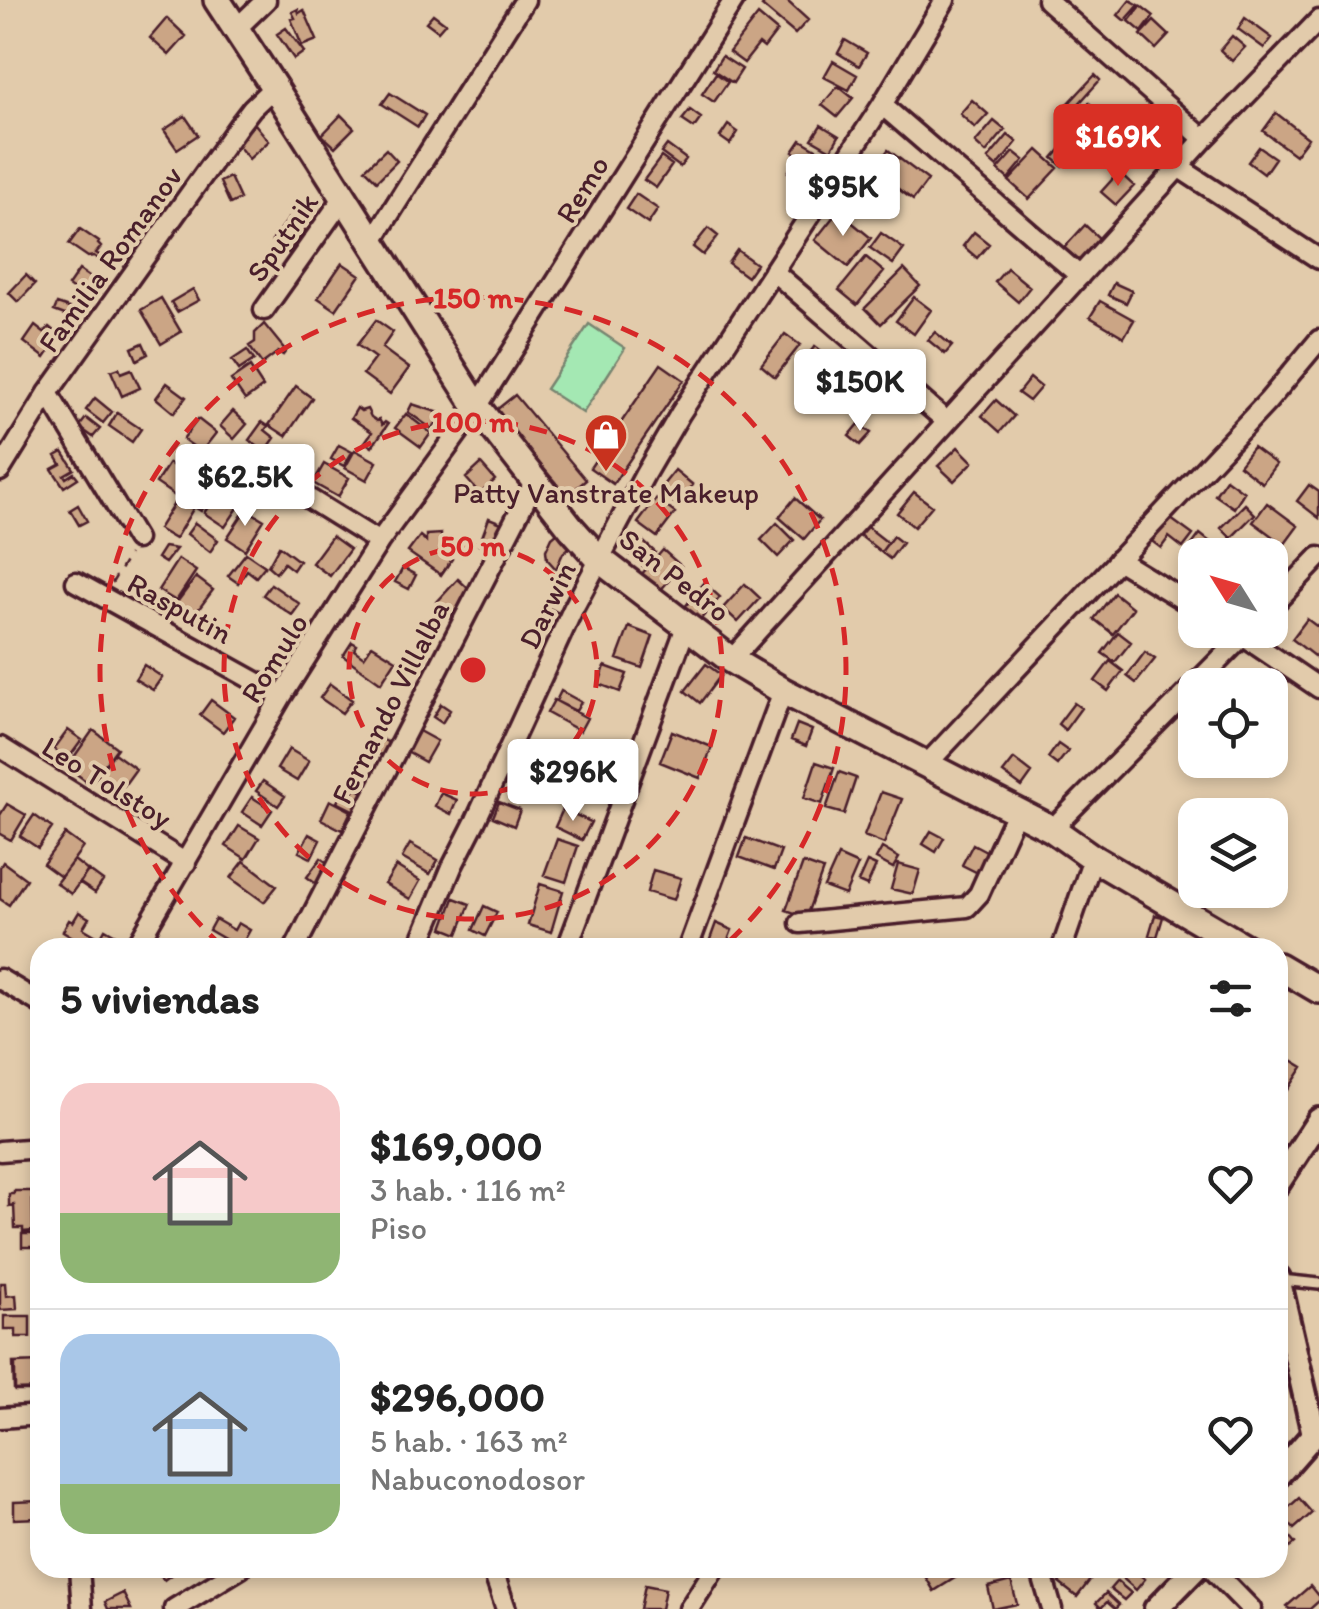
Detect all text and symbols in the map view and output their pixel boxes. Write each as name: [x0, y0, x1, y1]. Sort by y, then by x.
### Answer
pin: $169K: [1048, 104, 1188, 189]
text: $169K: [1075, 117, 1161, 155]
street label: Remo: [547, 148, 617, 230]
pin: $95K: [784, 154, 902, 239]
street label: Familia Romanov: [30, 158, 190, 360]
text: $95K: [808, 167, 878, 205]
street label: Sputnik: [238, 185, 326, 289]
text: 150 m: [433, 279, 514, 316]
pin: $150K: [790, 349, 930, 434]
text: $150K: [816, 362, 904, 400]
text: 100 m: [432, 403, 515, 440]
shop icon: Patty Vanstrate Makeup: [583, 412, 629, 473]
pin: $62.5K: [164, 444, 326, 529]
text: $62.5K: [197, 457, 293, 495]
place label: Patty Vanstrate Makeup: [453, 474, 759, 511]
street label: San Pedro: [612, 520, 738, 630]
text: 50 m: [440, 527, 507, 564]
north arrow: [1178, 538, 1288, 648]
map controls: [1178, 538, 1288, 908]
street label: Darwin: [510, 555, 584, 655]
street label: Rasputin: [121, 564, 239, 652]
street label: Fernando Villalba: [323, 594, 457, 810]
street label: Romulo: [232, 606, 316, 710]
centre of rings: [455, 652, 491, 688]
button: locate: [1178, 668, 1288, 778]
street label: Leo Tolstoy: [35, 728, 179, 836]
pin: $296K: [503, 739, 643, 824]
text: $296K: [529, 752, 617, 790]
button: layers: [1178, 798, 1288, 908]
icon: filters: [1203, 971, 1258, 1026]
text: 5 viviendas: [60, 973, 260, 1024]
text: $169,000: [370, 1120, 543, 1171]
icon: home: [140, 1123, 260, 1243]
icon: heart: [1203, 1156, 1258, 1211]
text: 3 hab. · 116 m²: [370, 1171, 566, 1209]
text: Piso: [370, 1209, 427, 1247]
text: $296,000: [370, 1371, 545, 1422]
icon: home: [140, 1374, 260, 1494]
icon: heart: [1203, 1407, 1258, 1462]
text: 5 hab. · 163 m²: [370, 1422, 568, 1460]
text: Nabuconodosor: [370, 1460, 585, 1498]

